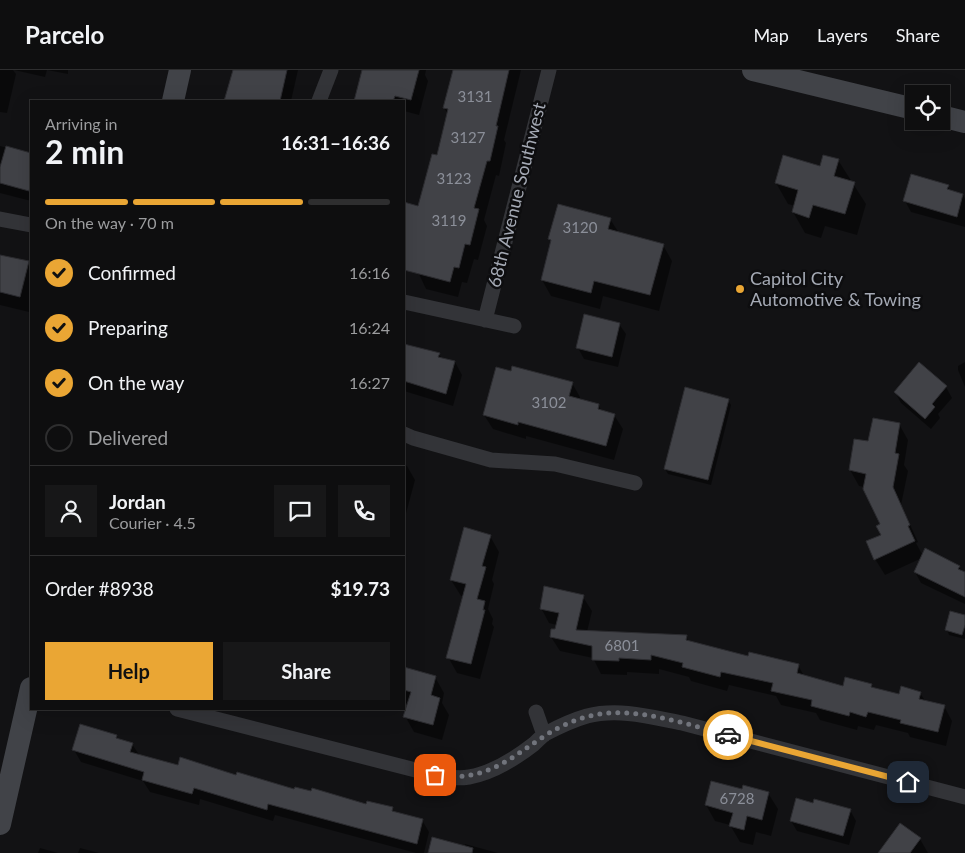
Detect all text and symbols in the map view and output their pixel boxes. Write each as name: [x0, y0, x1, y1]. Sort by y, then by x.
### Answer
text: Parcelo: [25, 20, 104, 49]
text: Map: [753, 24, 789, 46]
text: Layers: [817, 24, 868, 46]
text: Share: [896, 24, 940, 46]
map controls: [905, 85, 950, 130]
button: locate: [905, 85, 950, 130]
house number: 3131: [458, 87, 492, 105]
street label: 68th Avenue Southwest: [482, 100, 550, 289]
text: Arriving in: [45, 114, 118, 133]
house number: 3127: [451, 128, 486, 146]
text: 16:31–16:36: [281, 131, 390, 154]
text: 2 min: [45, 132, 124, 171]
house number: 3123: [437, 169, 471, 187]
house number: 3119: [432, 211, 466, 229]
text: On the way · 70 m: [45, 213, 174, 232]
house number: 3120: [563, 218, 598, 236]
icon: check: [45, 259, 73, 287]
text: Confirmed: [88, 261, 176, 284]
text: 16:16: [349, 263, 390, 282]
place label: Capitol City Automotive & Towing: [750, 267, 921, 310]
marker: Capitol City Automotive & Towing: [734, 283, 746, 295]
icon: check: [45, 314, 73, 342]
text: Preparing: [88, 316, 168, 339]
text: 16:24: [349, 318, 390, 337]
icon: check: [45, 369, 73, 397]
text: On the way: [88, 371, 184, 394]
text: 16:27: [349, 373, 390, 392]
house number: 3102: [532, 393, 566, 411]
text: Delivered: [88, 426, 168, 449]
button: person: [45, 485, 97, 537]
button: chat: [274, 485, 326, 537]
button: phone: [338, 485, 390, 537]
text: Jordan: [109, 490, 166, 513]
text: Courier · 4.5: [109, 513, 196, 532]
text: Order #8938: [45, 577, 154, 600]
text: $19.73: [330, 577, 390, 600]
house number: 6801: [605, 636, 639, 654]
button: Help: [45, 642, 213, 700]
button: Share: [223, 642, 390, 700]
courier: [703, 710, 753, 760]
icon: car: [714, 721, 742, 749]
pin: [414, 754, 456, 796]
icon: bag: [421, 761, 449, 789]
pin: [887, 761, 929, 803]
icon: home: [894, 768, 922, 796]
house number: 6728: [720, 789, 754, 807]

